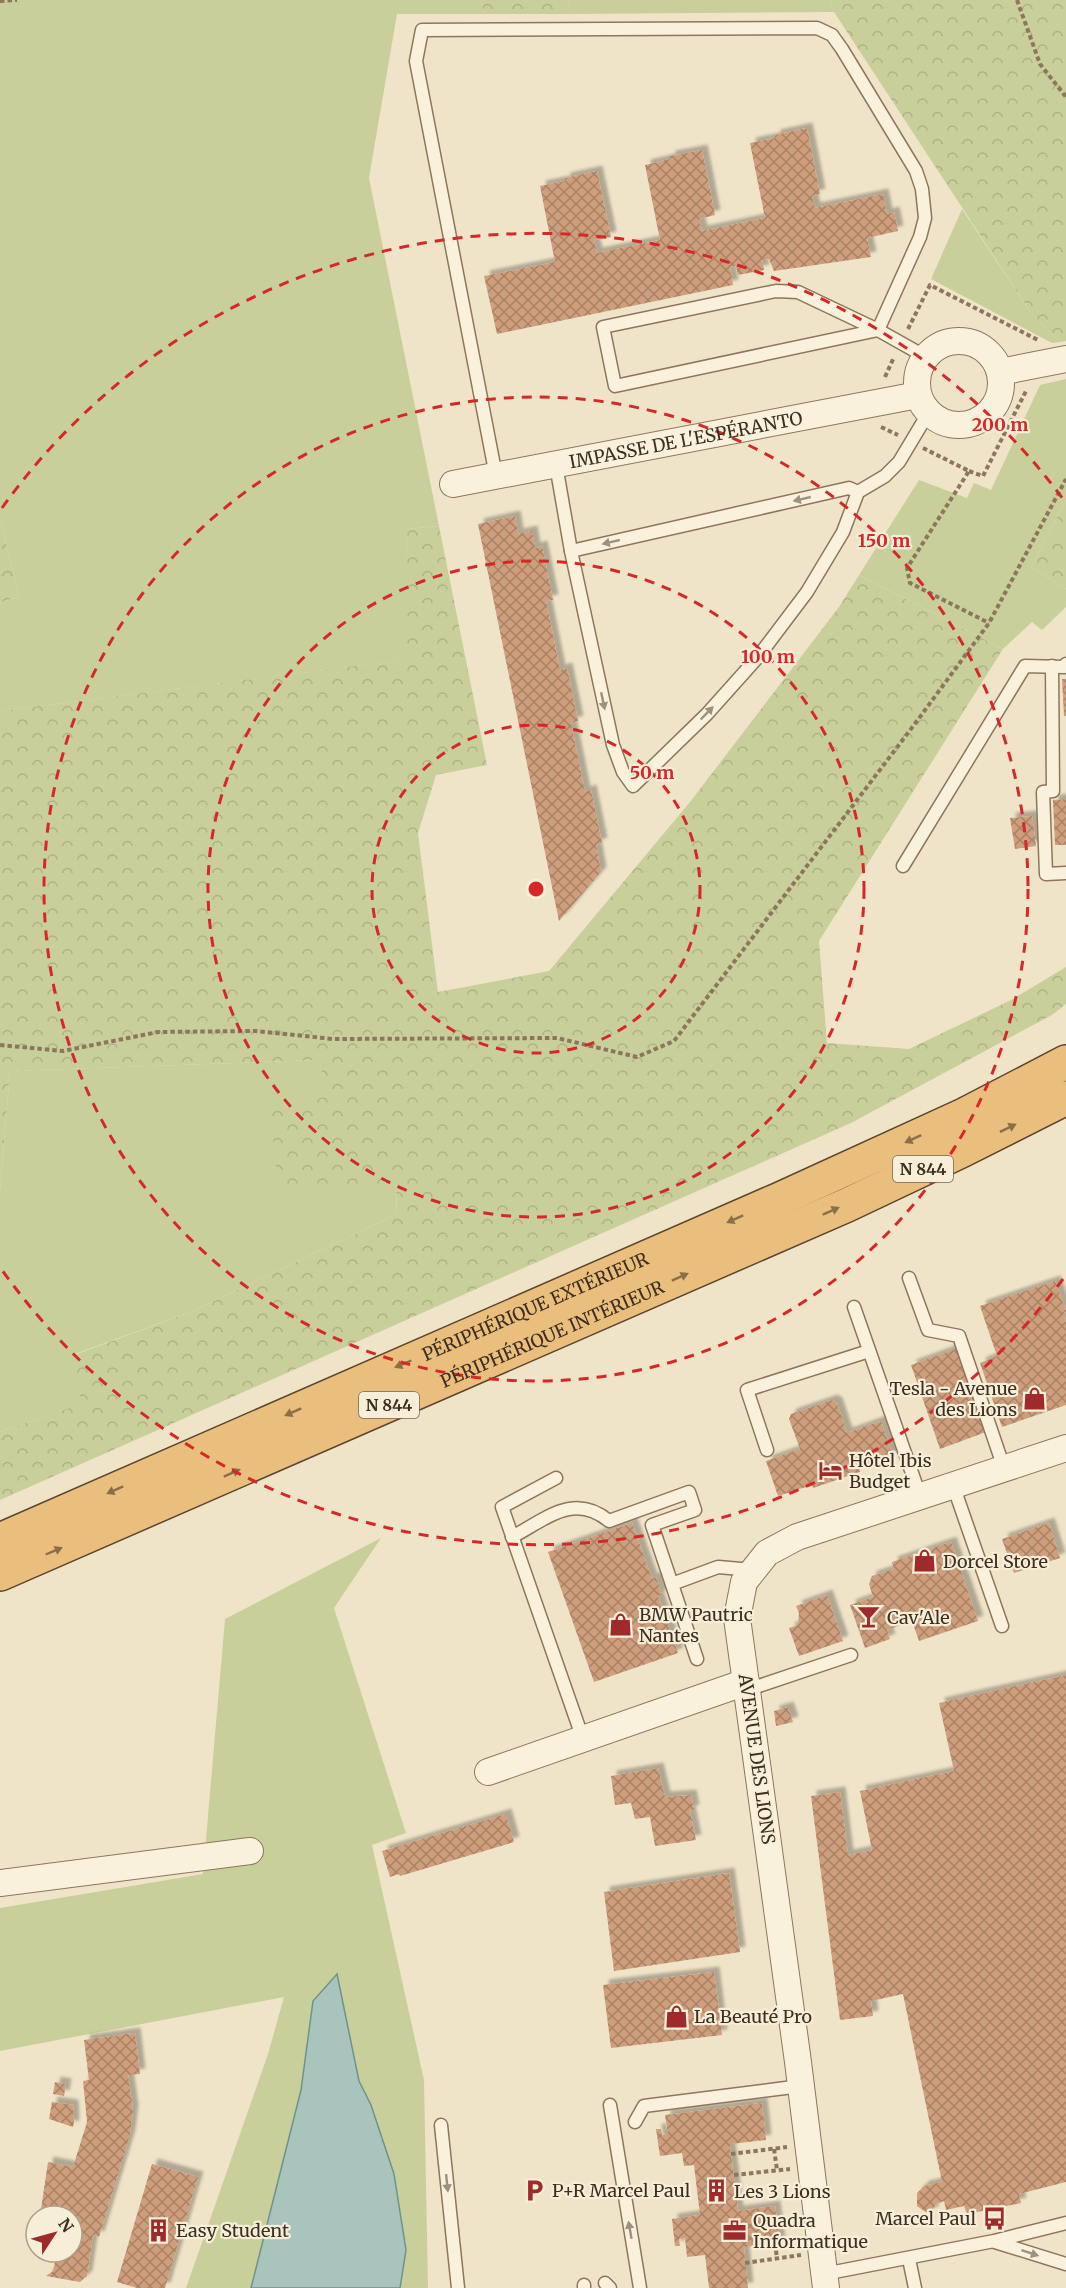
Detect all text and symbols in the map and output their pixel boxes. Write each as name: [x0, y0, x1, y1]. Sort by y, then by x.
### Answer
street label: IMPASSE DE L'ESPÉRANTO: [567, 406, 804, 473]
text: 200 m: [972, 413, 1028, 436]
one-way arrow: [792, 495, 811, 504]
text: 150 m: [858, 529, 910, 552]
one-way arrow: [602, 537, 620, 547]
text: 100 m: [741, 645, 795, 668]
one-way arrow: [599, 692, 608, 711]
one-way arrow: [700, 706, 714, 720]
text: 50 m: [630, 761, 674, 784]
centre of rings: [526, 879, 546, 899]
one-way arrow: [999, 1124, 1016, 1133]
one-way arrow: [904, 1134, 921, 1143]
road number: N 844: [893, 1156, 953, 1182]
one-way arrow: [823, 1207, 840, 1216]
one-way arrow: [726, 1214, 744, 1224]
street label: PÉRIPHÉRIQUE EXTÉRIEUR: [418, 1246, 652, 1366]
one-way arrow: [672, 1272, 690, 1282]
street label: PÉRIPHÉRIQUE INTÉRIEUR: [437, 1275, 668, 1392]
one-way arrow: [394, 1360, 411, 1369]
place label: Tesla - Avenue des Lions: [890, 1377, 1017, 1421]
shop icon: Tesla - Avenue des Lions: [1022, 1385, 1048, 1411]
road number: N 844: [359, 1392, 419, 1418]
one-way arrow: [284, 1407, 302, 1417]
place label: Hôtel Ibis Budget: [849, 1449, 932, 1493]
hotel icon: Hôtel Ibis Budget: [818, 1457, 844, 1483]
one-way arrow: [224, 1468, 242, 1478]
one-way arrow: [105, 1485, 123, 1495]
one-way arrow: [45, 1546, 63, 1556]
shop icon: Dorcel Store: [912, 1548, 938, 1574]
place label: Dorcel Store: [943, 1550, 1048, 1573]
place label: BMW Pautric Nantes: [639, 1603, 753, 1647]
bar icon: Cav'Ale: [856, 1604, 882, 1630]
place label: Cav'Ale: [887, 1606, 950, 1629]
shop icon: BMW Pautric Nantes: [608, 1611, 634, 1637]
street label: AVENUE DES LIONS: [734, 1671, 780, 1846]
shop icon: La Beauté Pro: [663, 2003, 689, 2029]
place label: La Beauté Pro: [694, 2005, 812, 2028]
one-way arrow: [442, 2173, 452, 2192]
parking icon: P+R Marcel Paul: [521, 2177, 547, 2203]
building icon: Les 3 Lions: [703, 2178, 729, 2204]
place label: P+R Marcel Paul: [552, 2179, 691, 2202]
place label: Les 3 Lions: [734, 2180, 831, 2203]
north arrow: [24, 2204, 84, 2264]
bus stop icon: Marcel Paul: [981, 2205, 1007, 2231]
place label: Marcel Paul: [875, 2207, 976, 2230]
place label: Quadra Informatique: [753, 2209, 868, 2253]
text: N: [54, 2214, 78, 2236]
building icon: Easy Student: [145, 2217, 171, 2243]
office icon: Quadra Informatique: [722, 2217, 748, 2243]
place label: Easy Student: [176, 2219, 289, 2242]
one-way arrow: [626, 2221, 635, 2240]
one-way arrow: [1021, 2249, 1039, 2258]

